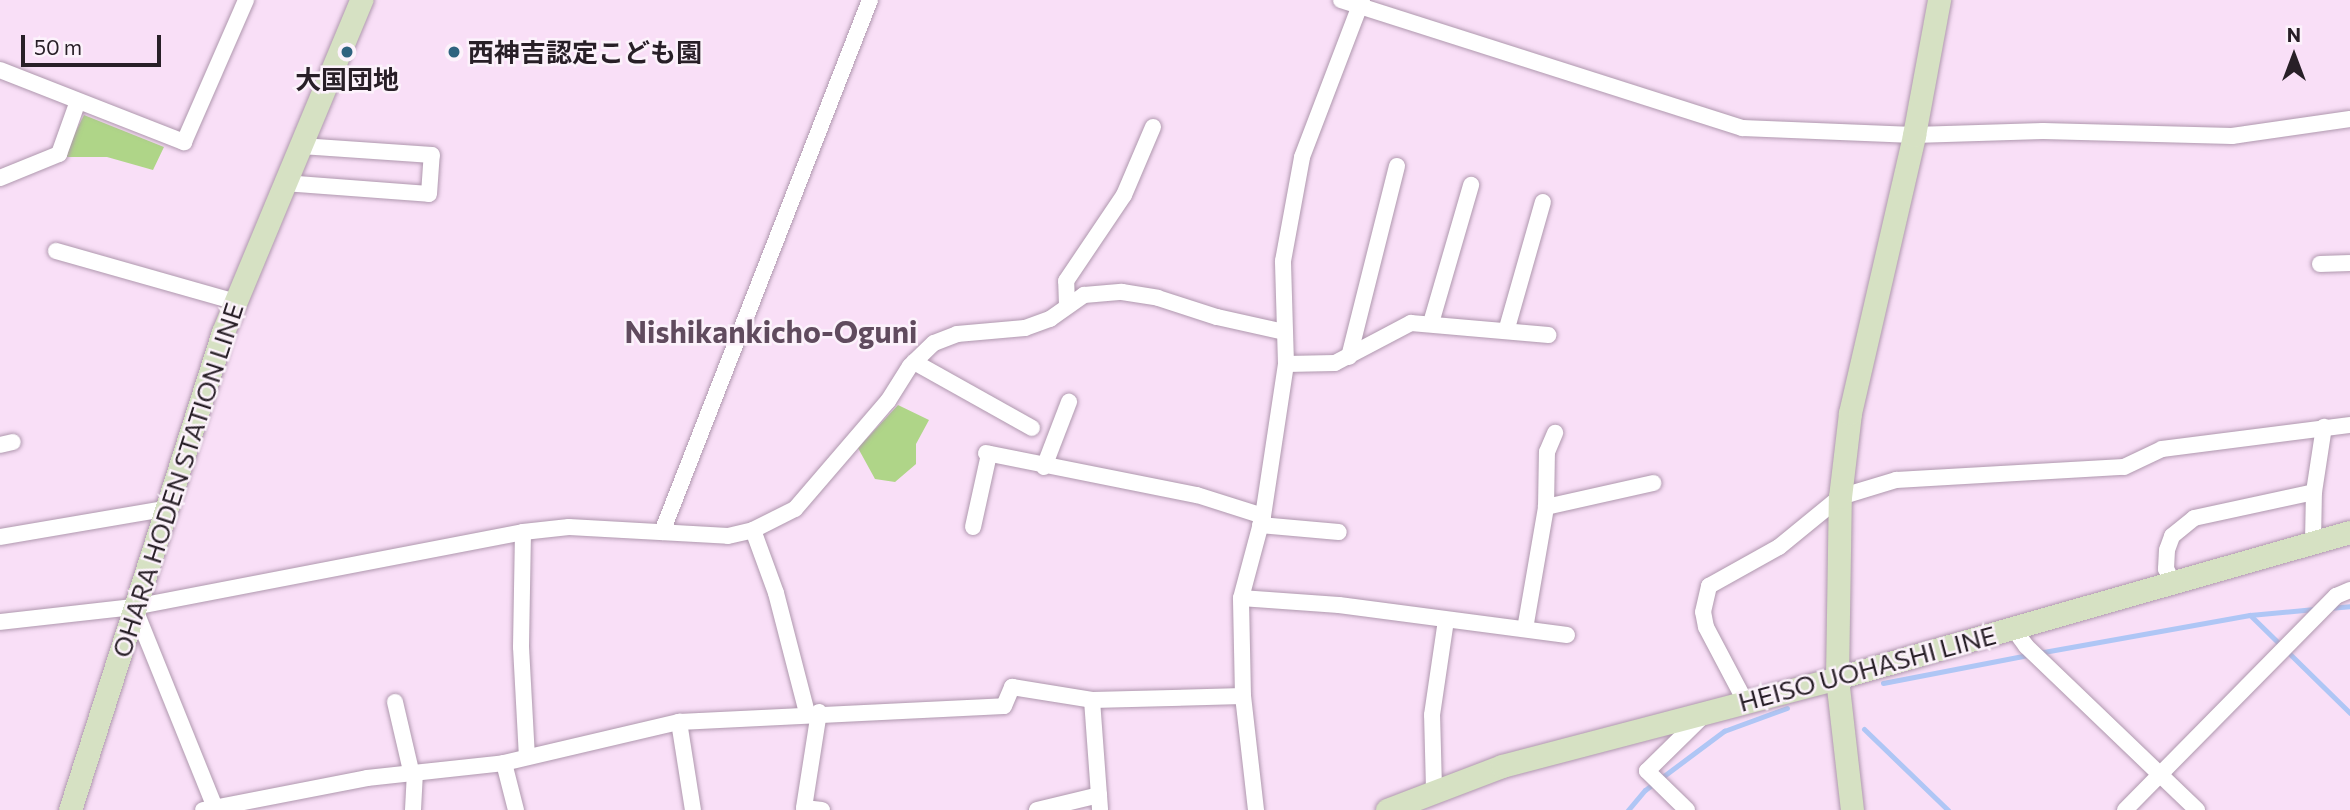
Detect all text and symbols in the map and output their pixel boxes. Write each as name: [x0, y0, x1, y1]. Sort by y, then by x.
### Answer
scale bar: [24, 21, 164, 65]
north arrow: [2259, 21, 2329, 91]
text: N: [2287, 23, 2301, 46]
text: 50 m: [34, 34, 82, 59]
place label: 西神吉認定こども園: [468, 36, 702, 68]
marker: 大国団地: [339, 44, 355, 60]
marker: 西神吉認定こども園: [446, 44, 462, 60]
place label: 大国団地: [295, 63, 399, 95]
street label: OHARA HODEN STATION LINE: [105, 299, 249, 661]
district label: Nishikankicho-Oguni: [625, 313, 917, 349]
street label: HEISO UOHASHI LINE: [1735, 619, 1999, 717]

